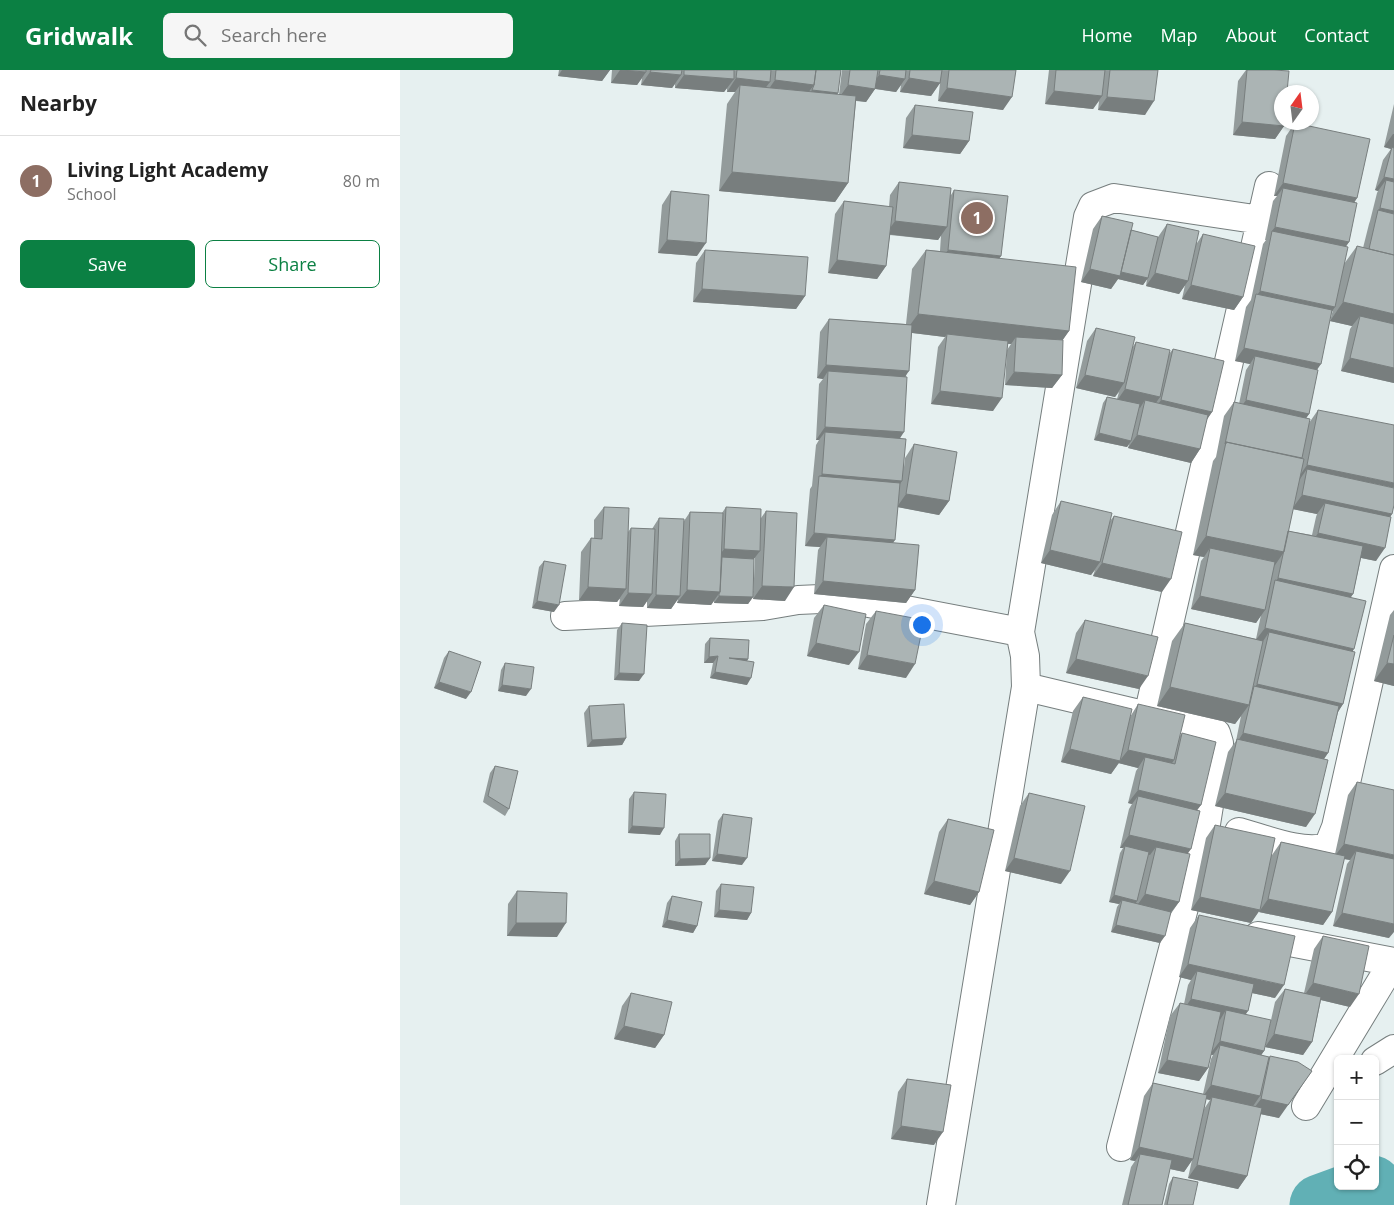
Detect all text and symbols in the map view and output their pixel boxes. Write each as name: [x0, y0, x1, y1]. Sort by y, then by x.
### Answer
search box: [163, 13, 513, 58]
text: Gridwalk: [25, 19, 133, 52]
icon: search: [181, 21, 209, 49]
text: Search here: [221, 22, 327, 48]
text: Home: [1082, 23, 1132, 47]
text: Map: [1160, 23, 1198, 47]
text: About: [1226, 23, 1276, 47]
text: Contact: [1304, 23, 1369, 47]
north arrow: [1274, 85, 1319, 130]
text: Nearby: [20, 89, 97, 117]
text: Living Light Academy: [67, 157, 268, 183]
text: 1: [31, 170, 41, 192]
text: 80 m: [343, 170, 380, 192]
text: School: [67, 183, 117, 205]
pin: 1: [961, 199, 993, 237]
button: Save: [20, 240, 195, 288]
button: Share: [205, 240, 380, 288]
your location: [909, 612, 935, 638]
map controls: [1334, 1055, 1379, 1190]
button: +: [1334, 1055, 1379, 1100]
button: −: [1334, 1100, 1379, 1145]
button: locate: [1334, 1145, 1379, 1190]

